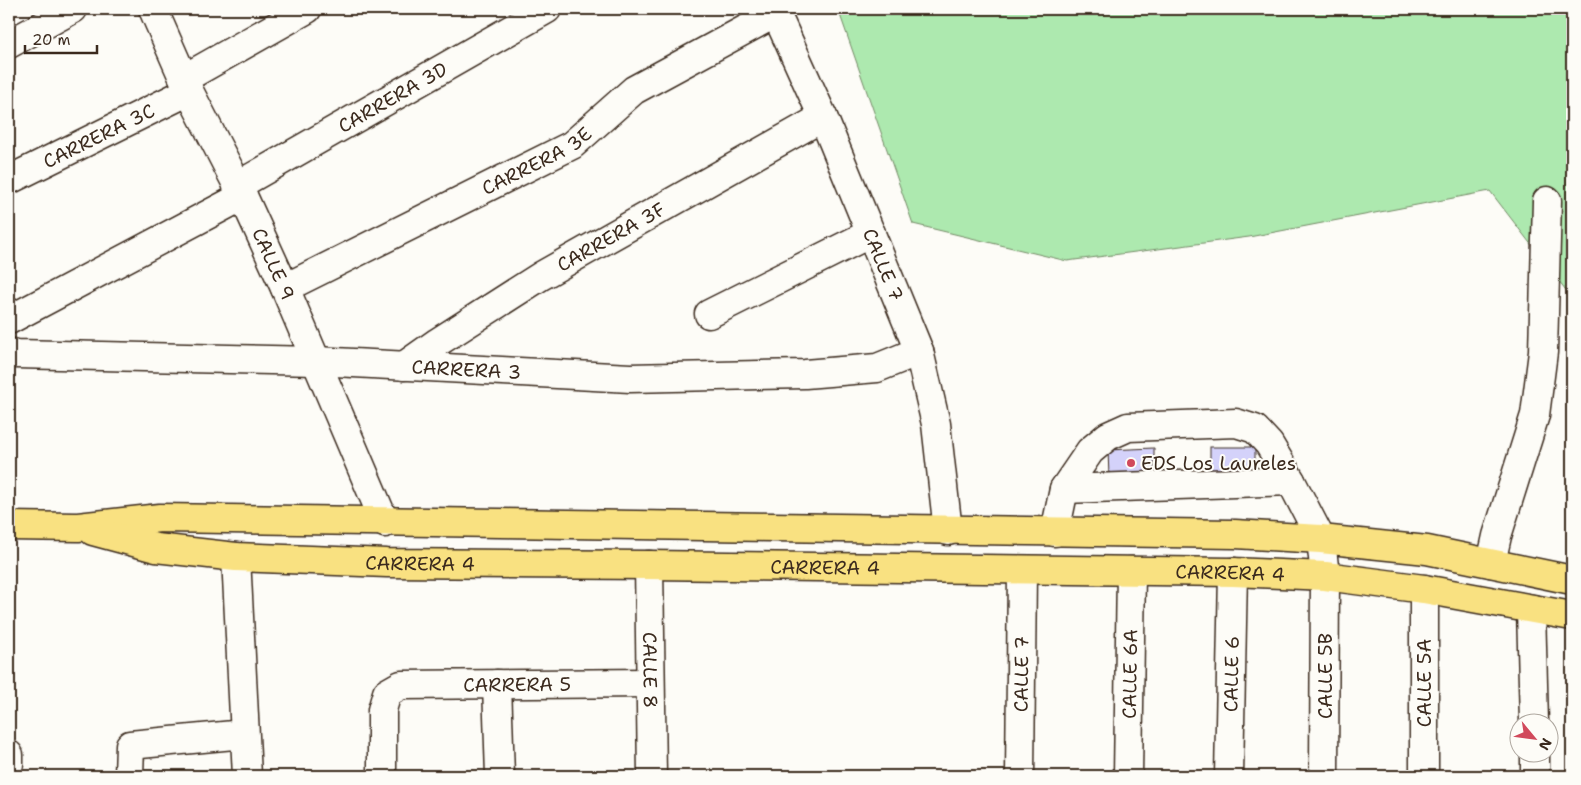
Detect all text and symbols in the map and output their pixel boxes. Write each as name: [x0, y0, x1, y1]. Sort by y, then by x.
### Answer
scale bar: [25, 22, 98, 54]
text: 20 m: [32, 30, 71, 50]
street label: CARRERA 3D: [334, 57, 452, 139]
street label: CARRERA 3C: [39, 98, 159, 174]
street label: CARRERA 3E: [478, 121, 597, 201]
street label: CARRERA 3F: [552, 197, 670, 278]
street label: CALLE 9: [246, 224, 300, 304]
street label: CALLE 7: [857, 225, 909, 305]
street label: CARRERA 3: [411, 354, 522, 385]
place label: EDS Los Laureles: [1141, 451, 1296, 476]
marker: EDS Los Laureles: [1125, 457, 1137, 469]
street label: CARRERA 4: [365, 550, 475, 577]
street label: CARRERA 4: [770, 554, 880, 581]
street label: CARRERA 4: [1175, 559, 1285, 587]
street label: CALLE 6A: [1117, 629, 1143, 719]
street label: CALLE 8: [637, 632, 663, 708]
street label: CALLE 5B: [1313, 633, 1338, 719]
street label: CALLE 7: [1009, 636, 1034, 712]
street label: CALLE 6: [1218, 636, 1245, 712]
street label: CALLE 5A: [1412, 639, 1437, 727]
street label: CARRERA 5: [463, 672, 571, 698]
north arrow: [1508, 712, 1558, 762]
text: N: [1535, 735, 1556, 754]

